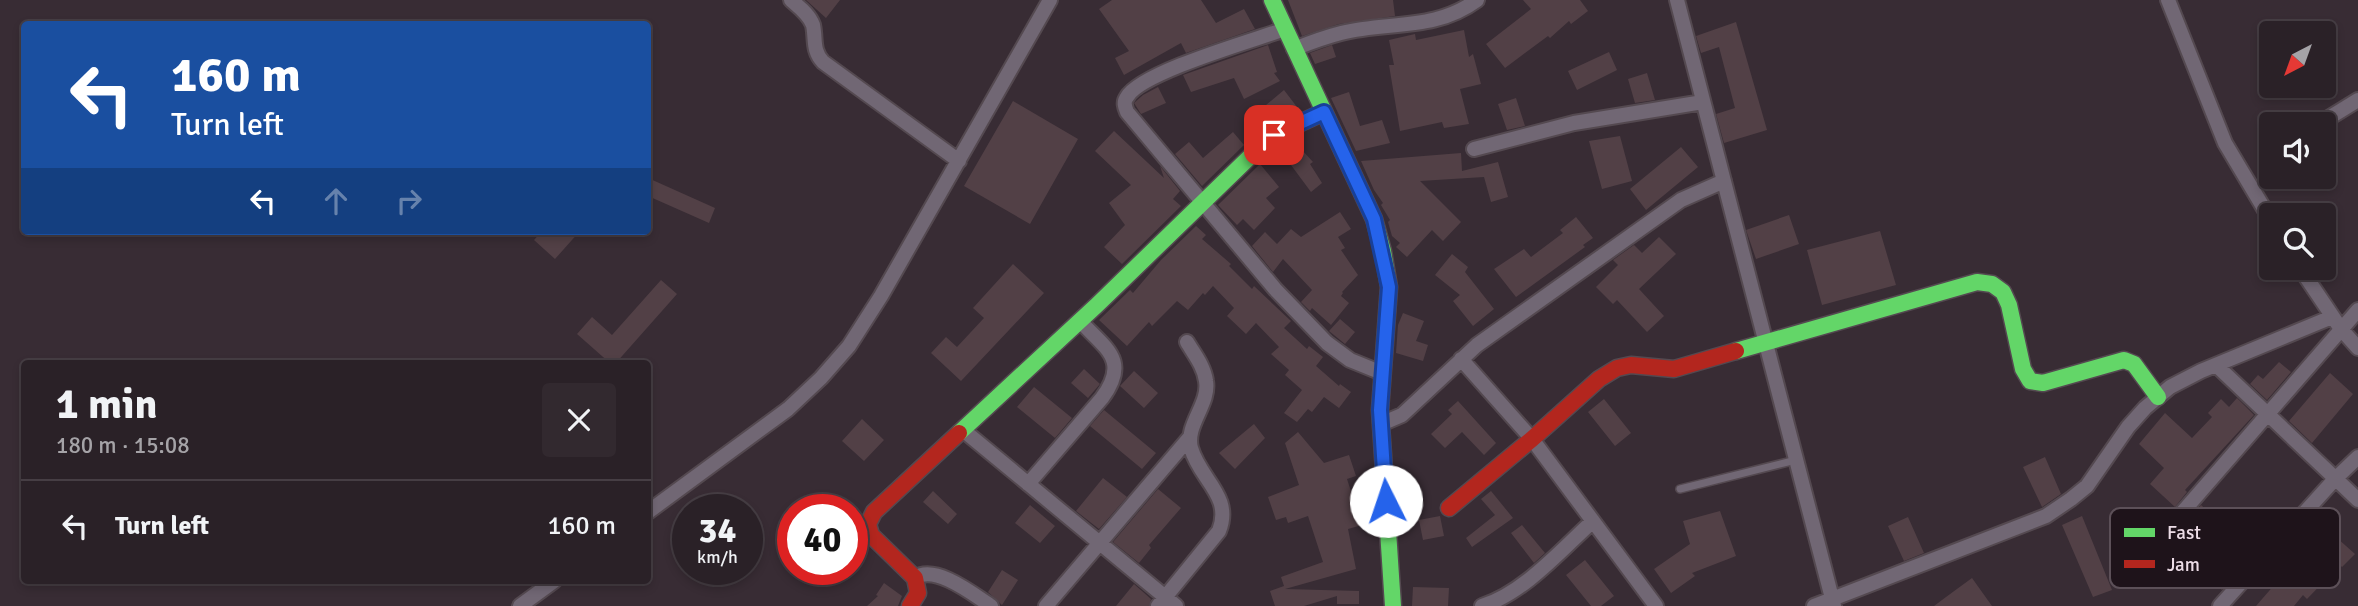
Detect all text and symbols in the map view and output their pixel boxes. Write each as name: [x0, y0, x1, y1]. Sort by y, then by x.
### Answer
north arrow: [2259, 21, 2336, 98]
map controls: [2259, 21, 2336, 280]
text: 160 m: [171, 45, 301, 105]
icon: left: [56, 49, 147, 140]
text: Turn left: [171, 105, 284, 144]
pin: [1244, 105, 1304, 165]
button: sound: [2259, 112, 2336, 189]
icon: arrive: [1255, 116, 1293, 154]
icon: left: [244, 182, 282, 220]
icon: ahead: [317, 182, 355, 220]
icon: right: [390, 182, 428, 220]
button: search: [2259, 203, 2336, 280]
text: 1 min: [56, 379, 157, 430]
button: close: [542, 383, 616, 457]
text: 180 m · 15:08: [56, 431, 190, 460]
position arrow: [1349, 464, 1423, 538]
speed limit sign: 40: [777, 494, 868, 585]
icon: left: [56, 507, 94, 545]
legend: [2110, 508, 2340, 588]
text: 34: [699, 509, 736, 552]
text: Turn left: [115, 510, 209, 542]
text: 160 m: [547, 510, 616, 542]
text: Fast: [2167, 521, 2201, 545]
text: km/h: [697, 546, 738, 568]
text: Jam: [2167, 553, 2200, 577]

